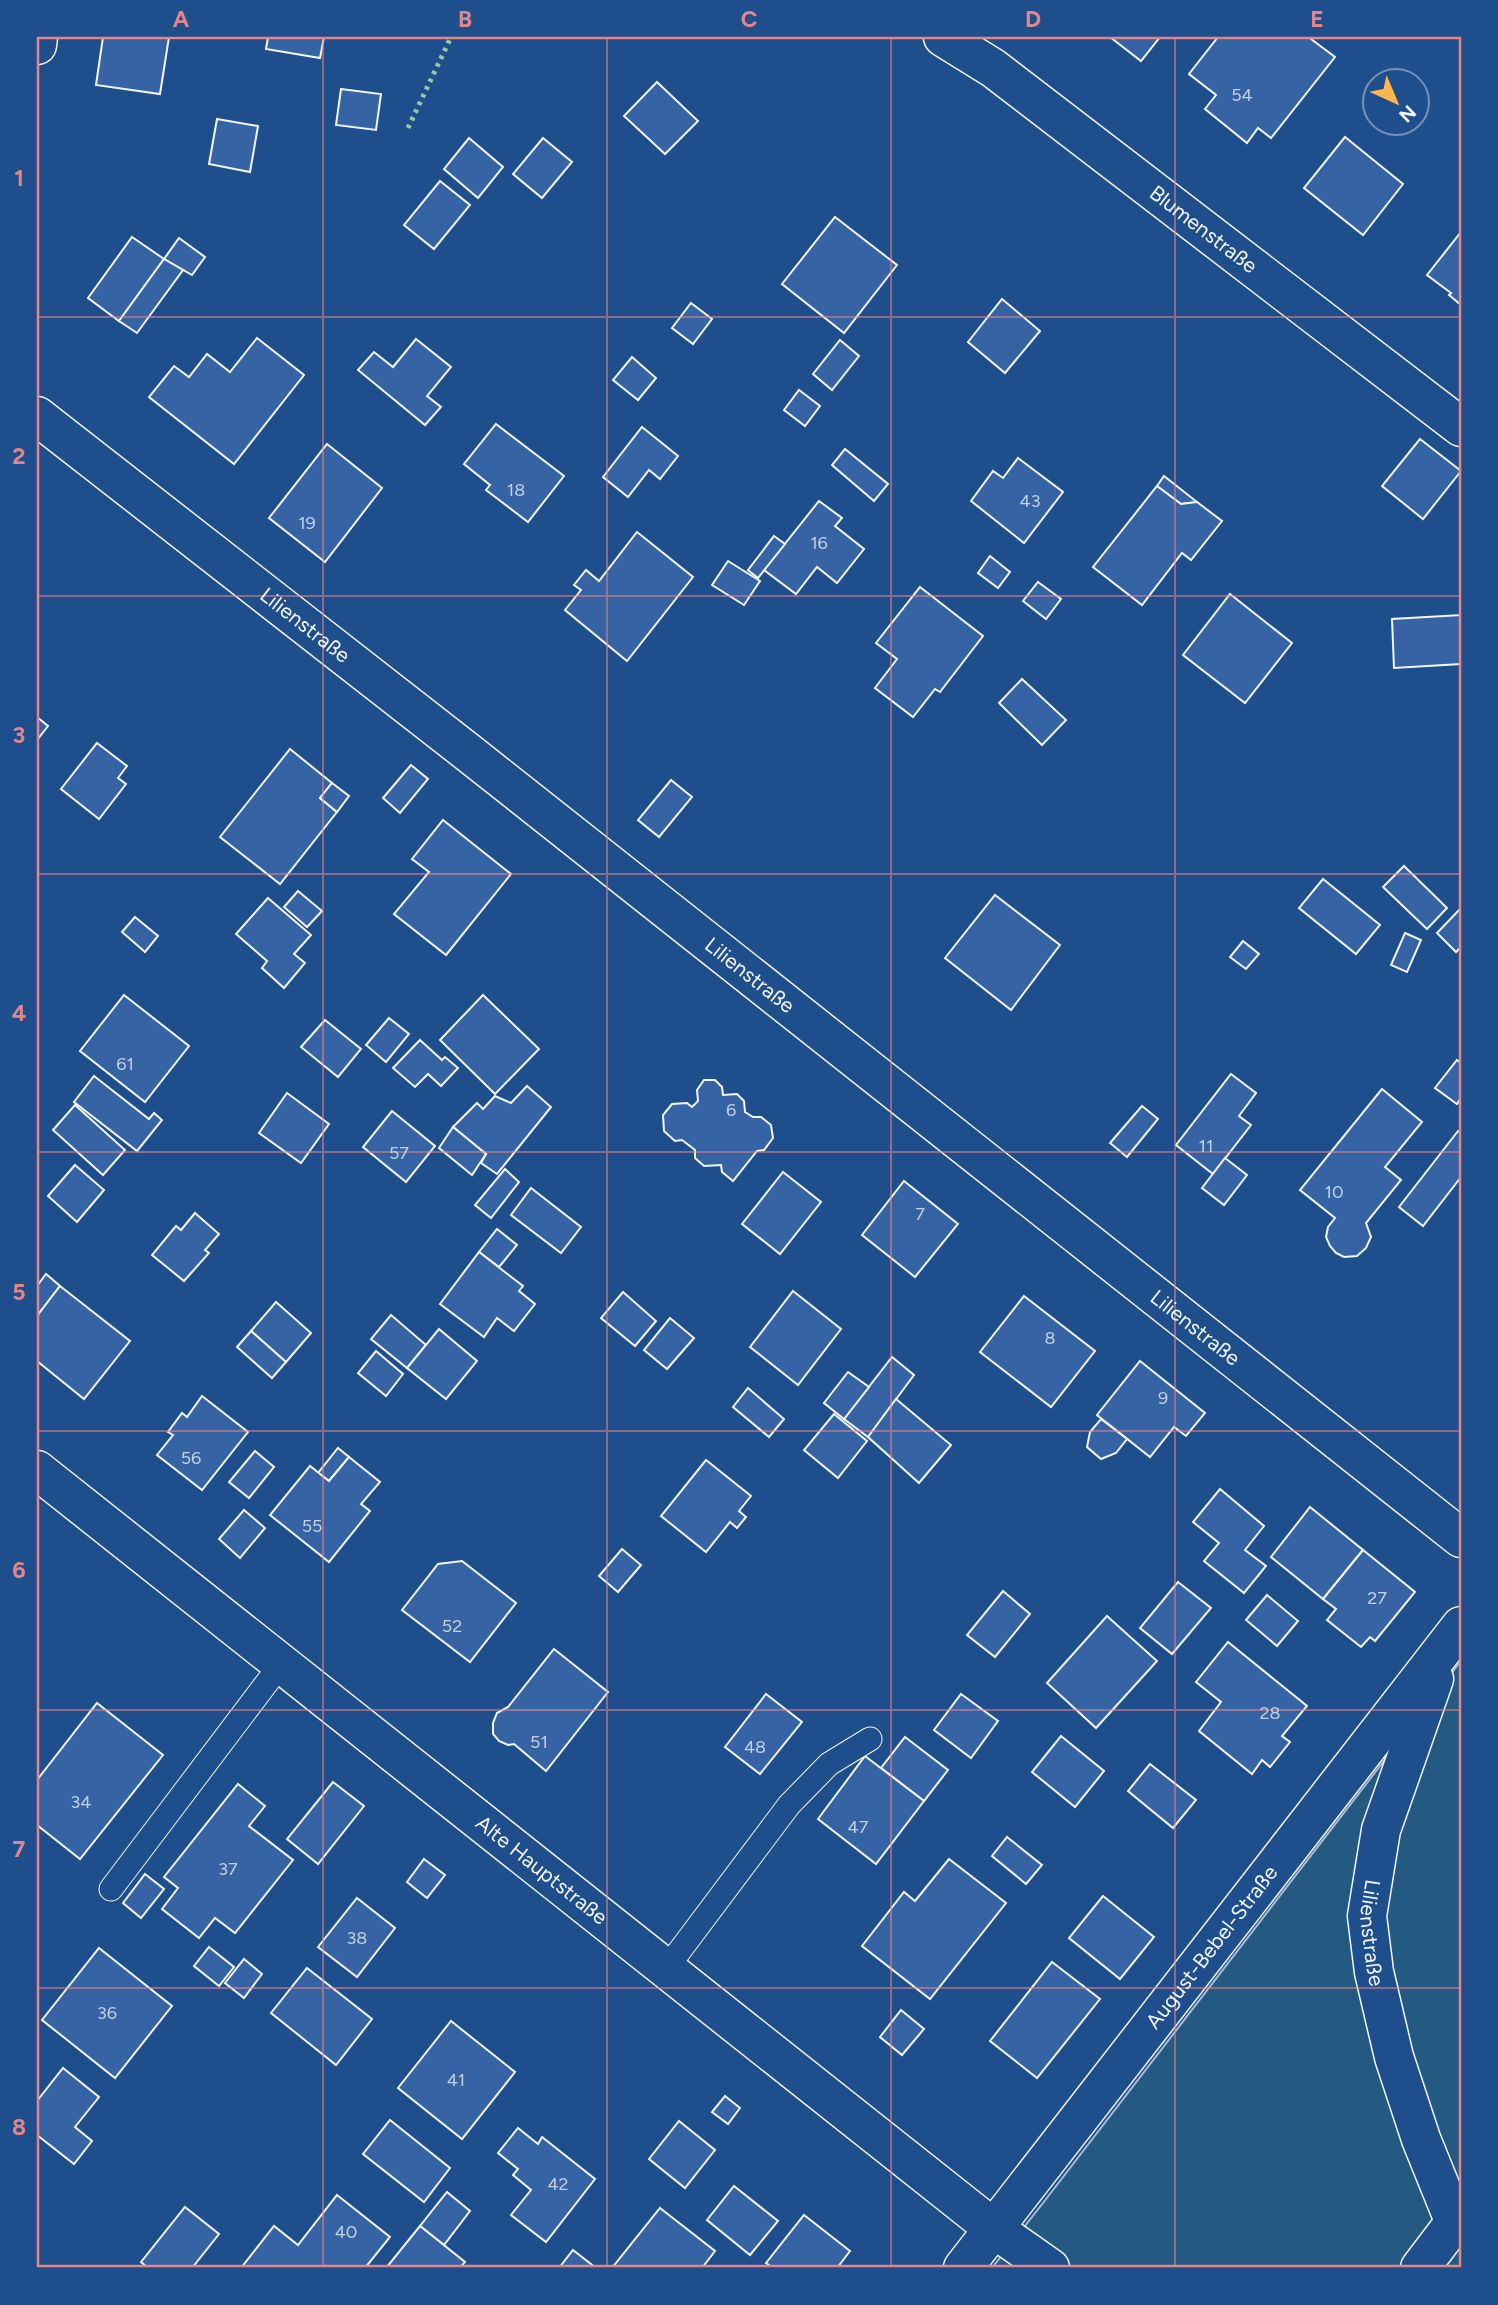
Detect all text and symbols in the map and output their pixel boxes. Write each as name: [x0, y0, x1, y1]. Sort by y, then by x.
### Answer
text: A: [173, 5, 190, 33]
text: B: [458, 5, 472, 33]
text: C: [741, 5, 758, 33]
text: D: [1025, 5, 1041, 33]
text: E: [1310, 5, 1324, 33]
north arrow: [1362, 66, 1432, 136]
house number: 54: [1231, 84, 1253, 106]
text: N: [1394, 100, 1421, 127]
text: 1: [14, 164, 24, 192]
street label: Blumenstraße: [1145, 180, 1263, 278]
text: 2: [12, 442, 26, 470]
house number: 18: [507, 479, 525, 501]
house number: 43: [1020, 490, 1040, 512]
house number: 19: [298, 512, 316, 534]
house number: 16: [810, 532, 828, 554]
street label: Lilienstraße: [255, 582, 355, 668]
text: 3: [13, 721, 25, 749]
street label: Lilienstraße: [700, 932, 800, 1018]
text: 4: [12, 999, 26, 1027]
house number: 61: [116, 1053, 134, 1075]
house number: 6: [726, 1099, 736, 1121]
house number: 11: [1199, 1135, 1213, 1157]
house number: 57: [389, 1142, 409, 1164]
house number: 10: [1325, 1181, 1343, 1203]
house number: 7: [915, 1203, 925, 1225]
text: 5: [12, 1278, 26, 1306]
street label: Lilienstraße: [1146, 1284, 1245, 1370]
house number: 8: [1044, 1327, 1056, 1349]
house number: 9: [1158, 1387, 1168, 1409]
house number: 56: [181, 1447, 201, 1469]
house number: 55: [302, 1515, 322, 1537]
text: 6: [12, 1556, 26, 1584]
house number: 27: [1367, 1587, 1387, 1609]
house number: 52: [442, 1615, 462, 1637]
house number: 28: [1259, 1702, 1281, 1724]
house number: 51: [530, 1731, 548, 1753]
house number: 48: [744, 1736, 766, 1758]
house number: 34: [71, 1791, 91, 1813]
street label: Alte Hauptstraße: [471, 1810, 613, 1929]
house number: 47: [848, 1816, 869, 1838]
text: 7: [13, 1835, 26, 1863]
house number: 37: [218, 1858, 238, 1880]
street label: August-Bebel-Straße: [1140, 1860, 1283, 2034]
street label: Lilienstraße: [1355, 1878, 1390, 1988]
house number: 38: [347, 1927, 367, 1949]
house number: 36: [97, 2002, 117, 2024]
house number: 41: [447, 2069, 465, 2091]
text: 8: [12, 2113, 26, 2141]
house number: 42: [547, 2173, 569, 2195]
house number: 40: [335, 2221, 357, 2243]

